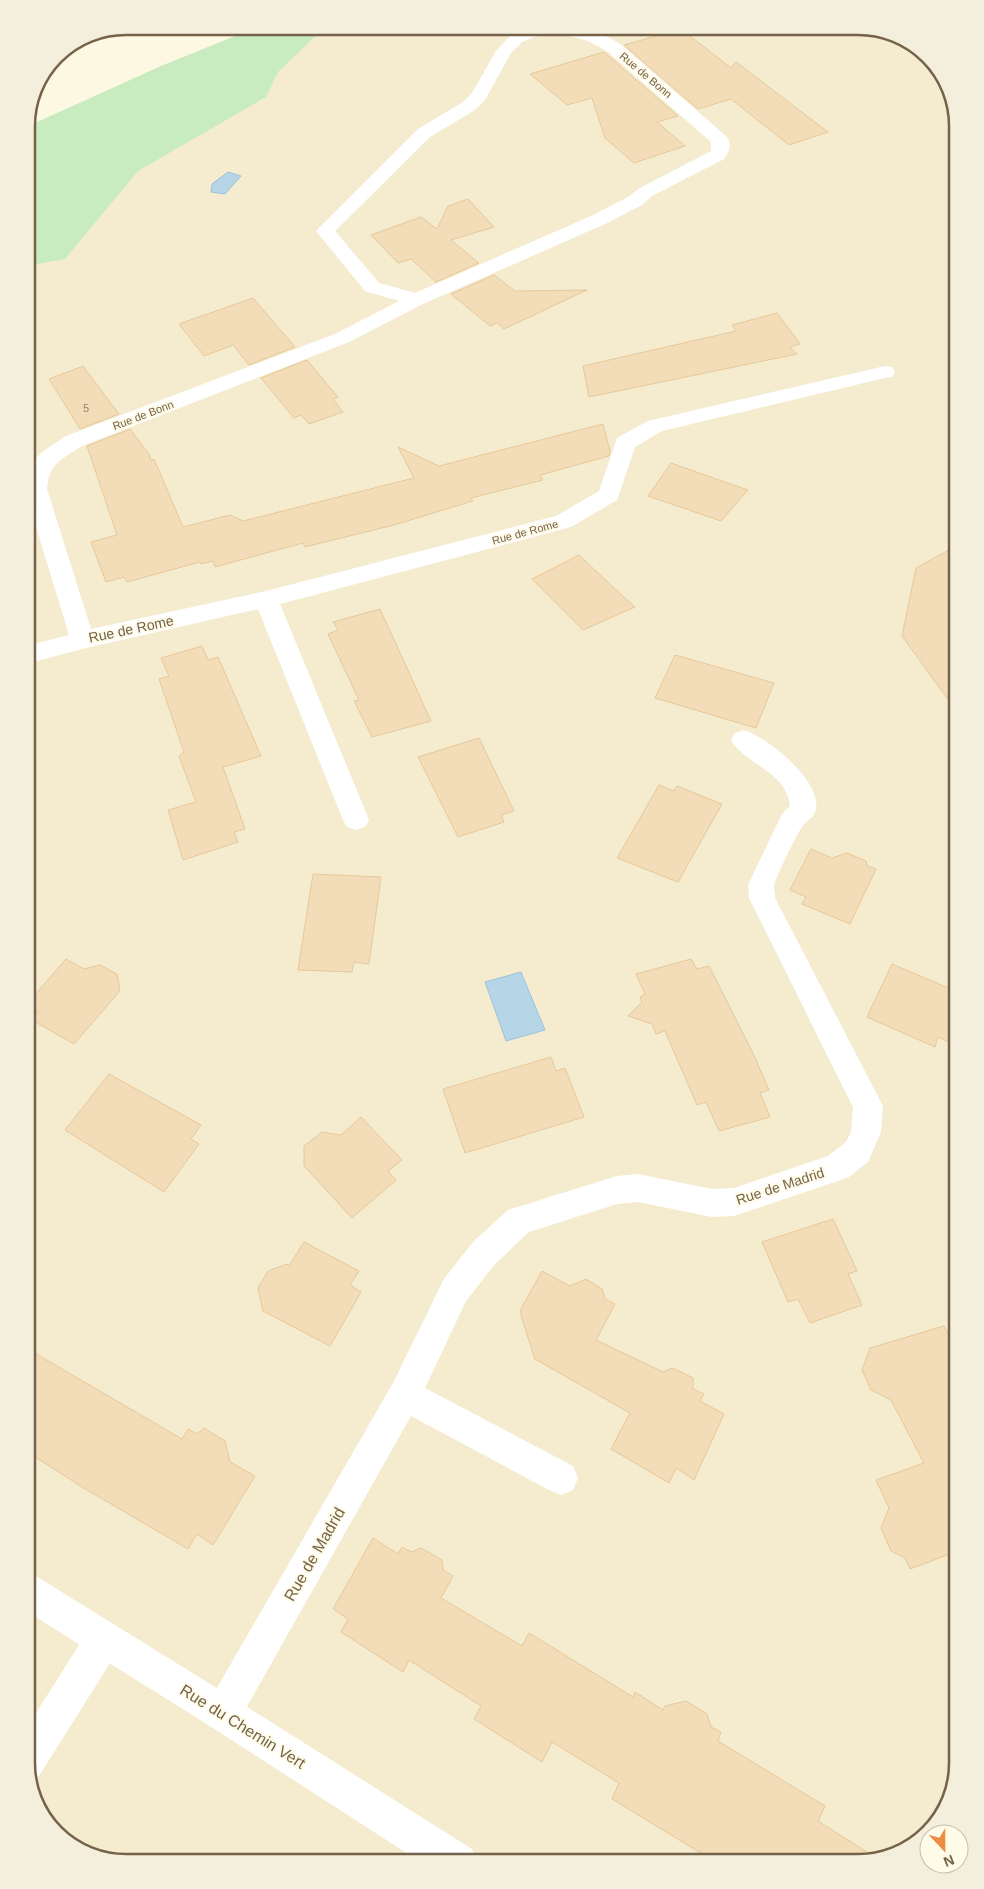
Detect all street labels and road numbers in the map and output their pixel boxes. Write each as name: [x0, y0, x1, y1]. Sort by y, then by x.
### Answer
street label: Rue de Bonn: [618, 50, 674, 100]
street label: Rue de Bonn: [111, 398, 175, 432]
street label: Rue de Rome: [491, 517, 559, 547]
street label: Rue de Rome: [87, 612, 175, 646]
street label: Rue de Madrid: [734, 1164, 826, 1208]
street label: Rue de Madrid: [281, 1505, 348, 1604]
street label: Rue du Chemin Vert: [177, 1681, 309, 1772]

